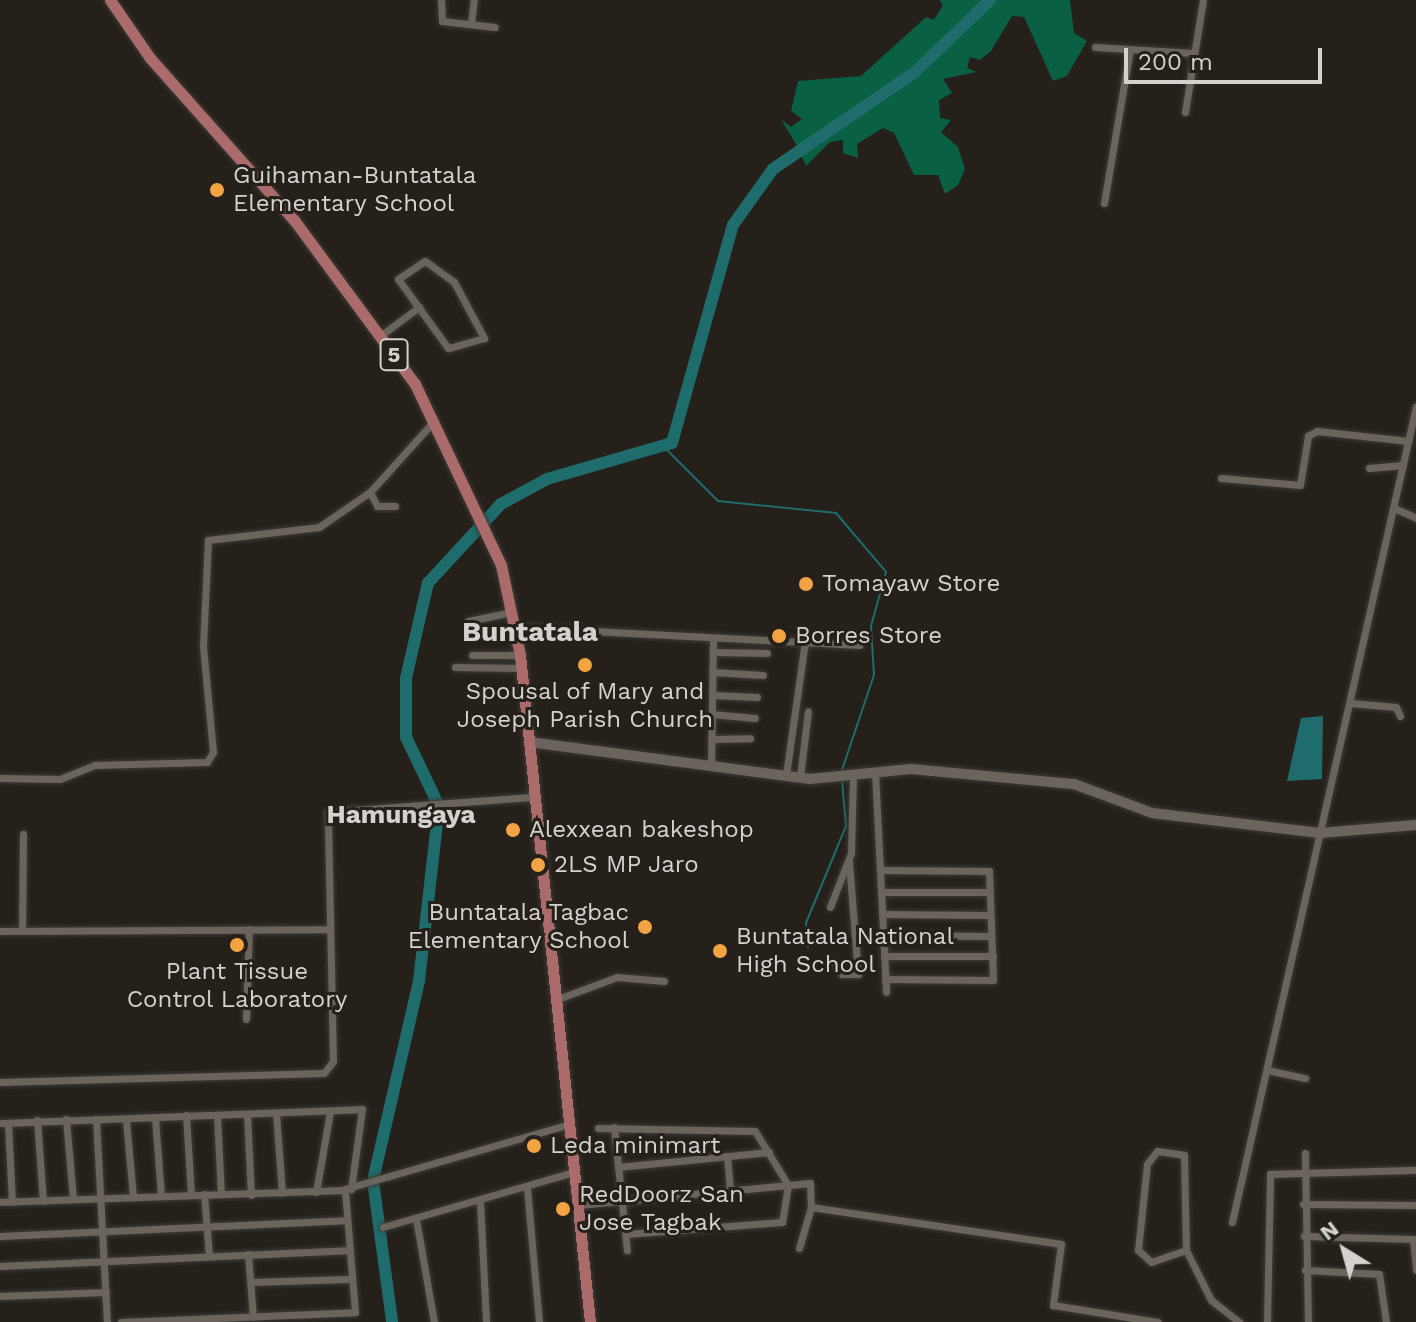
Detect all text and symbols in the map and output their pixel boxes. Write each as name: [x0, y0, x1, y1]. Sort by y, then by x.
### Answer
scale bar: [1128, 32, 1326, 82]
text: 200 m: [1138, 48, 1213, 76]
place label: Guihaman-Buntatala Elementary School: [233, 162, 476, 218]
marker: Guihaman-Buntatala Elementary School: [208, 181, 226, 199]
road number: 5: [378, 337, 410, 373]
place label: Tomayaw Store: [822, 570, 1001, 598]
marker: Tomayaw Store: [797, 575, 815, 593]
district label: Buntatala: [462, 615, 598, 649]
place label: Borres Store: [795, 622, 942, 650]
marker: Borres Store: [770, 627, 788, 645]
marker: Spousal of Mary and Joseph Parish Church: [576, 656, 594, 674]
place label: Spousal of Mary and Joseph Parish Church: [457, 678, 713, 734]
district label: Hamungaya: [326, 799, 476, 831]
place label: Alexxean bakeshop: [529, 816, 754, 844]
marker: Alexxean bakeshop: [504, 821, 522, 839]
place label: 2LS MP Jaro: [554, 851, 700, 879]
marker: 2LS MP Jaro: [529, 856, 547, 874]
place label: Buntatala Tagbac Elementary School: [407, 899, 629, 955]
marker: Buntatala Tagbac Elementary School: [636, 918, 654, 936]
place label: Buntatala National High School: [736, 923, 954, 979]
marker: Plant Tissue Control Laboratory: [228, 936, 246, 954]
marker: Buntatala National High School: [711, 942, 729, 960]
place label: Plant Tissue Control Laboratory: [126, 958, 348, 1014]
place label: Leda minimart: [550, 1132, 721, 1160]
marker: Leda minimart: [525, 1137, 543, 1155]
place label: RedDoorz San Jose Tagbak: [579, 1181, 744, 1237]
marker: RedDoorz San Jose Tagbak: [554, 1200, 572, 1218]
north arrow: [1304, 1210, 1384, 1290]
text: N: [1315, 1216, 1343, 1245]

